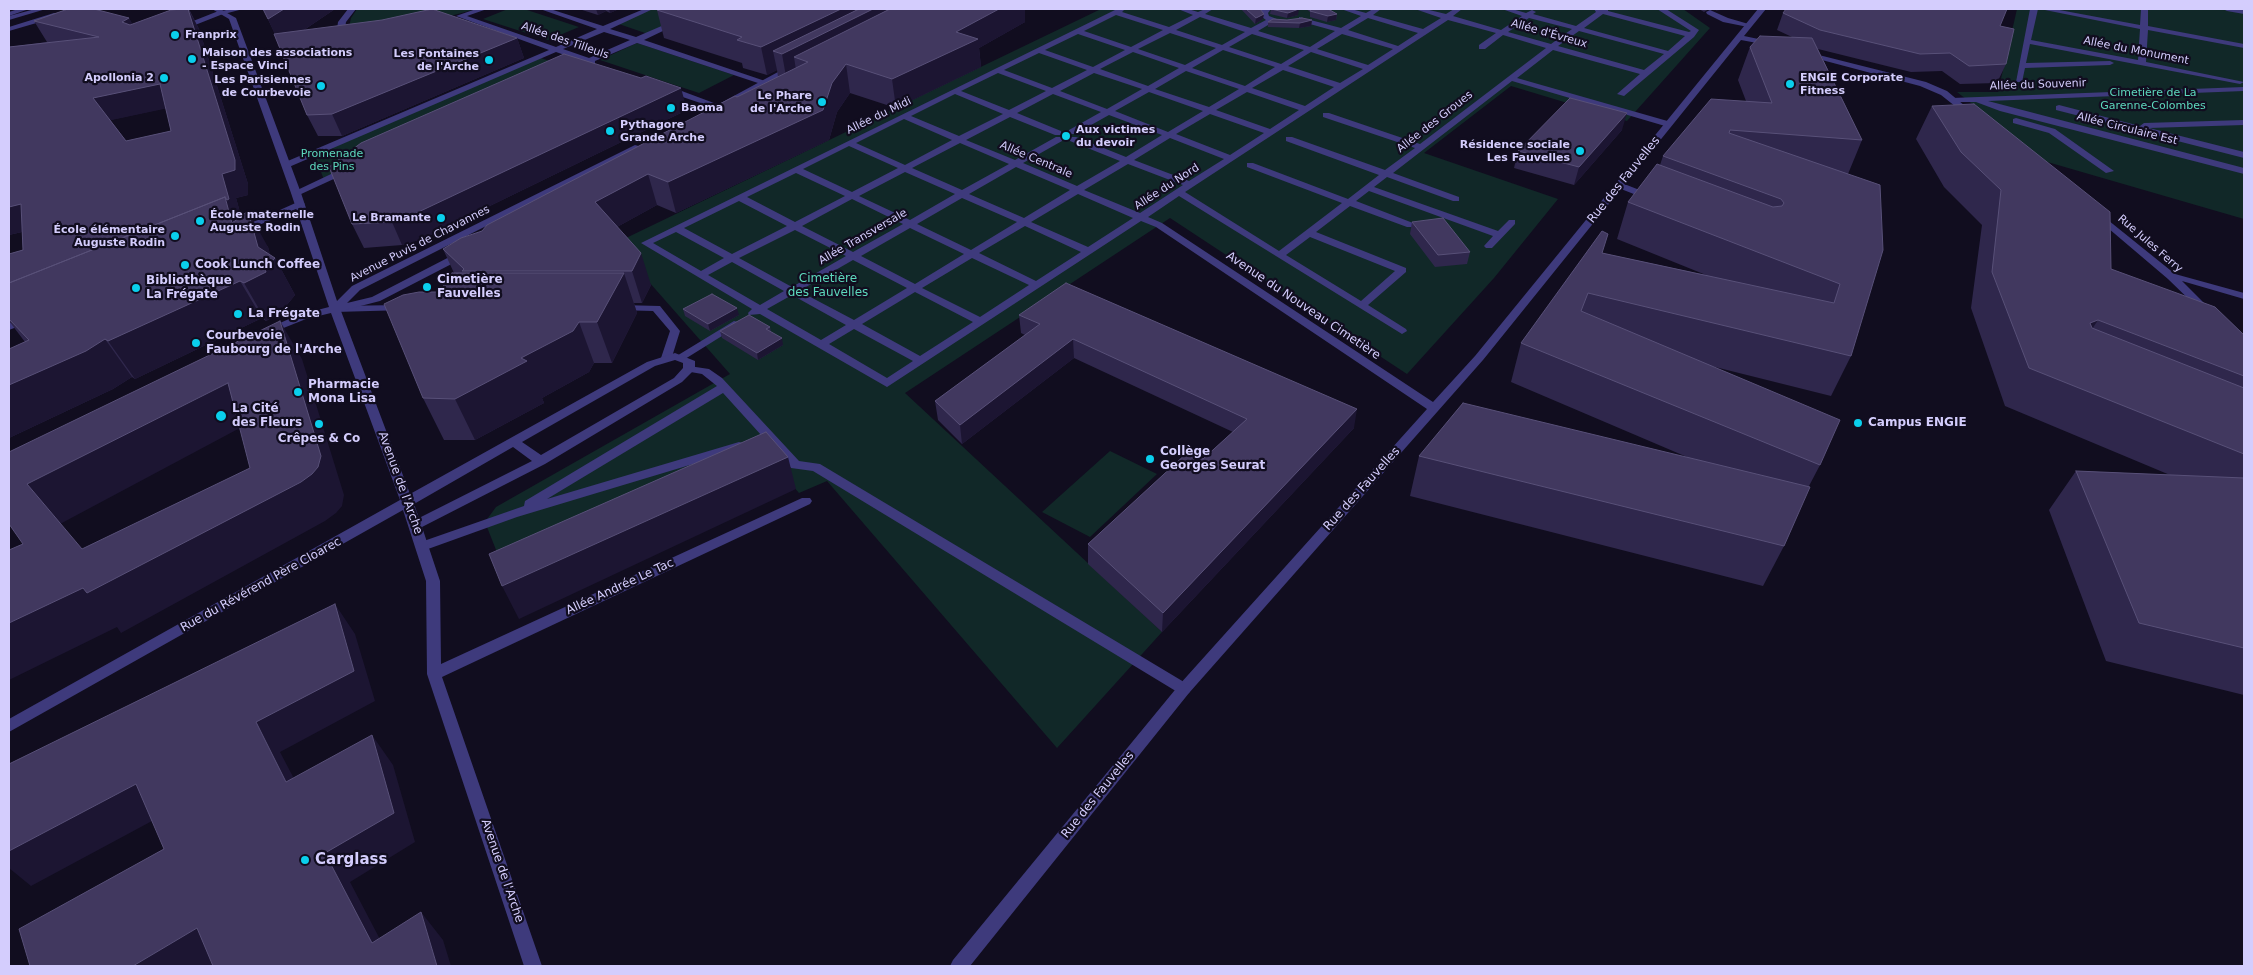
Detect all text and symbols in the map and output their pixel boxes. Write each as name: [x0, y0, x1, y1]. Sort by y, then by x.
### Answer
street label: Allée d'Évreux: [1509, 17, 1589, 51]
street label: Allée des Tilleuls: [519, 20, 611, 62]
place label: Franprix: [185, 28, 237, 42]
marker: Franprix: [169, 29, 181, 41]
street label: Allée du Monument: [2082, 34, 2190, 68]
place label: Maison des associations - Espace Vinci: [202, 46, 352, 72]
place label: Les Fontaines de l'Arche: [393, 47, 479, 73]
marker: Maison des associations - Espace Vinci: [186, 53, 198, 65]
marker: Les Fontaines de l'Arche: [483, 54, 495, 66]
place label: Apollonia 2: [84, 71, 154, 85]
place label: ENGIE Corporate Fitness: [1800, 71, 1903, 97]
marker: Apollonia 2: [158, 72, 170, 84]
place label: Les Parisiennes de Courbevoie: [214, 73, 311, 99]
street label: Allée du Souvenir: [1989, 77, 2087, 93]
marker: ENGIE Corporate Fitness: [1784, 78, 1796, 90]
marker: Les Parisiennes de Courbevoie: [315, 80, 327, 92]
park label: Cimetière de La Garenne-Colombes: [2100, 86, 2206, 112]
street label: Allée des Groues: [1394, 88, 1476, 156]
place label: Le Phare de l'Arche: [750, 89, 812, 115]
street label: Allée du Midi: [844, 95, 914, 137]
marker: Le Phare de l'Arche: [816, 96, 828, 108]
place label: Baoma: [681, 101, 723, 115]
marker: Baoma: [665, 102, 677, 114]
street label: Allée Circulaire Est: [2075, 110, 2179, 148]
place label: Pythagore Grande Arche: [620, 118, 705, 144]
place label: Aux victimes du devoir: [1076, 123, 1155, 149]
marker: Pythagore Grande Arche: [604, 125, 616, 137]
marker: Aux victimes du devoir: [1060, 130, 1072, 142]
street label: Rue des Fauvelles: [1585, 134, 1663, 226]
place label: Résidence sociale Les Fauvelles: [1460, 138, 1570, 164]
street label: Allée Centrale: [998, 139, 1074, 181]
marker: Résidence sociale Les Fauvelles: [1574, 145, 1586, 157]
park label: Promenade des Pins: [301, 147, 363, 173]
street label: Allée du Nord: [1132, 161, 1202, 213]
street label: Avenue Puvis de Chavannes: [348, 203, 492, 285]
street label: Allée Transversale: [816, 206, 910, 268]
place label: École maternelle Auguste Rodin: [210, 208, 314, 234]
place label: Le Bramante: [352, 211, 431, 225]
marker: Le Bramante: [435, 212, 447, 224]
street label: Rue Jules Ferry: [2115, 212, 2185, 276]
marker: École maternelle Auguste Rodin: [194, 215, 206, 227]
place label: École élémentaire Auguste Rodin: [54, 223, 165, 249]
marker: École élémentaire Auguste Rodin: [169, 230, 181, 242]
street label: Avenue du Nouveau Cimetière: [1223, 249, 1383, 363]
place label: Cook Lunch Coffee: [195, 258, 320, 272]
marker: Cook Lunch Coffee: [179, 259, 191, 271]
park label: Cimetière des Fauvelles: [788, 272, 868, 300]
place label: Cimetière Fauvelles: [437, 273, 503, 301]
place label: Bibliothèque La Frégate: [146, 274, 232, 302]
marker: Cimetière Fauvelles: [421, 281, 433, 293]
marker: Bibliothèque La Frégate: [130, 282, 142, 294]
place label: La Frégate: [248, 307, 320, 321]
marker: La Frégate: [232, 308, 244, 320]
place label: Courbevoie Faubourg de l'Arche: [206, 329, 342, 357]
marker: Courbevoie Faubourg de l'Arche: [190, 337, 202, 349]
place label: Pharmacie Mona Lisa: [308, 378, 379, 406]
marker: Pharmacie Mona Lisa: [292, 386, 304, 398]
place label: La Cité des Fleurs: [232, 402, 302, 430]
marker: La Cité des Fleurs: [214, 409, 228, 423]
place label: Campus ENGIE: [1868, 416, 1967, 430]
marker: Campus ENGIE: [1852, 417, 1864, 429]
marker: Crêpes & Co: [313, 418, 325, 430]
street label: Avenue de l'Arche: [375, 430, 425, 536]
place label: Crêpes & Co: [278, 432, 360, 446]
street label: Rue des Fauvelles: [1321, 444, 1403, 534]
place label: Collège Georges Seurat: [1160, 445, 1265, 473]
marker: Collège Georges Seurat: [1144, 453, 1156, 465]
street label: Rue du Révérend Père Cloarec: [178, 535, 344, 635]
street label: Allée Andrée Le Tac: [564, 556, 676, 618]
street label: Rue des Fauvelles: [1059, 749, 1137, 841]
street label: Avenue de l'Arche: [478, 817, 526, 925]
place label: Carglass: [315, 851, 387, 869]
marker: Carglass: [299, 854, 311, 866]

